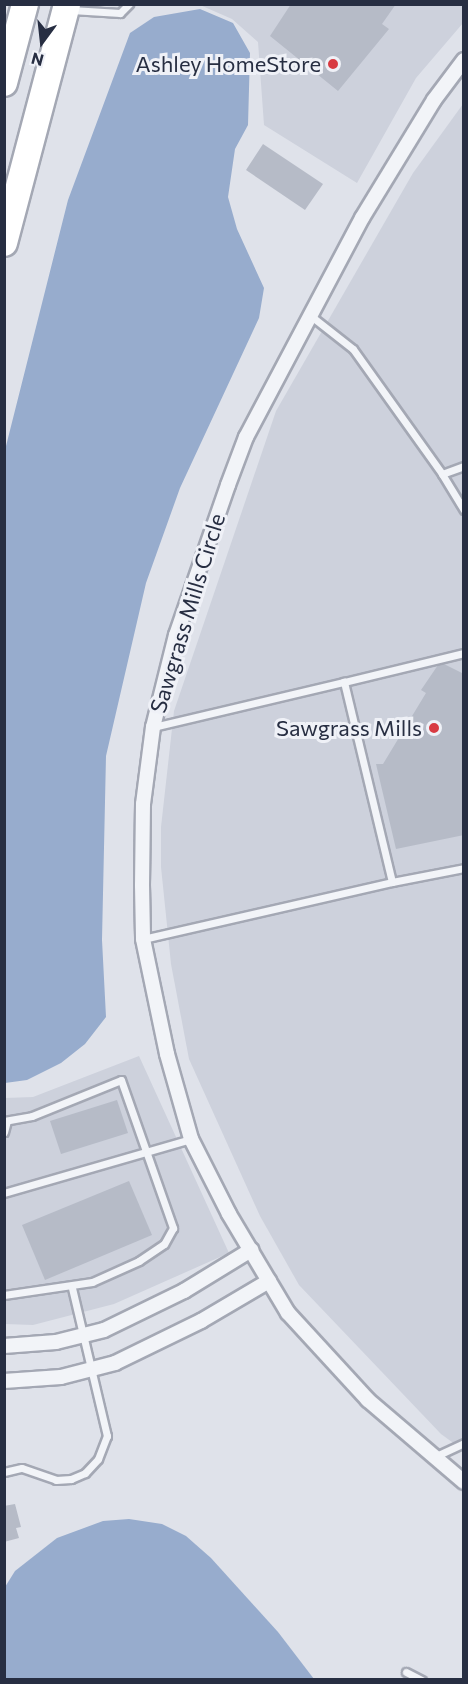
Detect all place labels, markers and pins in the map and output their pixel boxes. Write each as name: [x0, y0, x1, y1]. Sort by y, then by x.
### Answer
place label: Ashley HomeStore: [136, 51, 321, 77]
marker: Ashley HomeStore: [326, 57, 340, 71]
place label: Sawgrass Mills: [276, 715, 422, 741]
marker: Sawgrass Mills: [427, 721, 441, 735]

